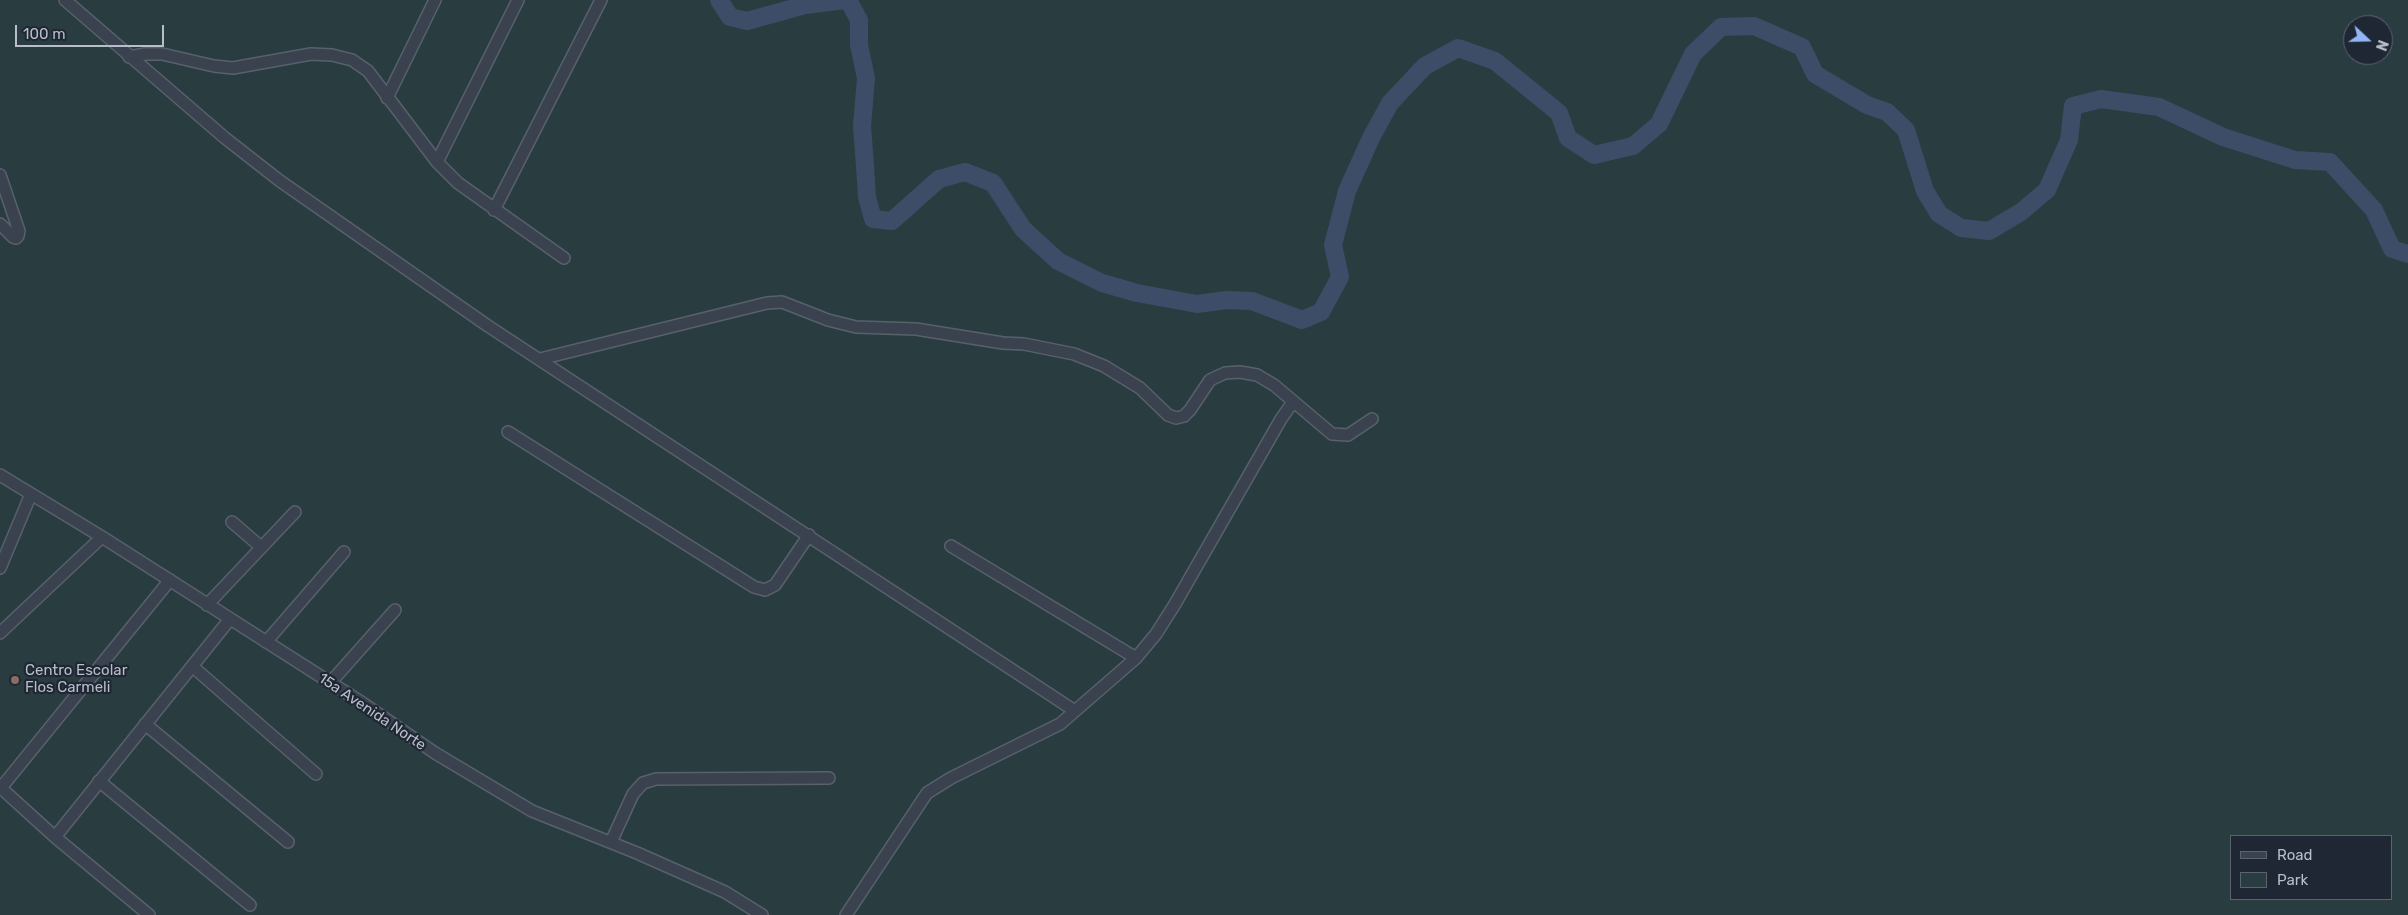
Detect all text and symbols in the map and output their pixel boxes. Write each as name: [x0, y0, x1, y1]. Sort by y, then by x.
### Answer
scale bar: [18, 15, 166, 47]
north arrow: [2343, 15, 2393, 65]
text: 100 m: [23, 25, 65, 43]
text: N: [2372, 37, 2391, 53]
place label: Centro Escolar Flos Carmeli: [25, 662, 127, 697]
street label: 15a Avenida Norte: [315, 669, 429, 755]
marker: Centro Escolar Flos Carmeli: [9, 674, 21, 686]
legend: [2230, 835, 2393, 900]
text: Road: [2277, 846, 2313, 864]
text: Park: [2277, 871, 2308, 889]

